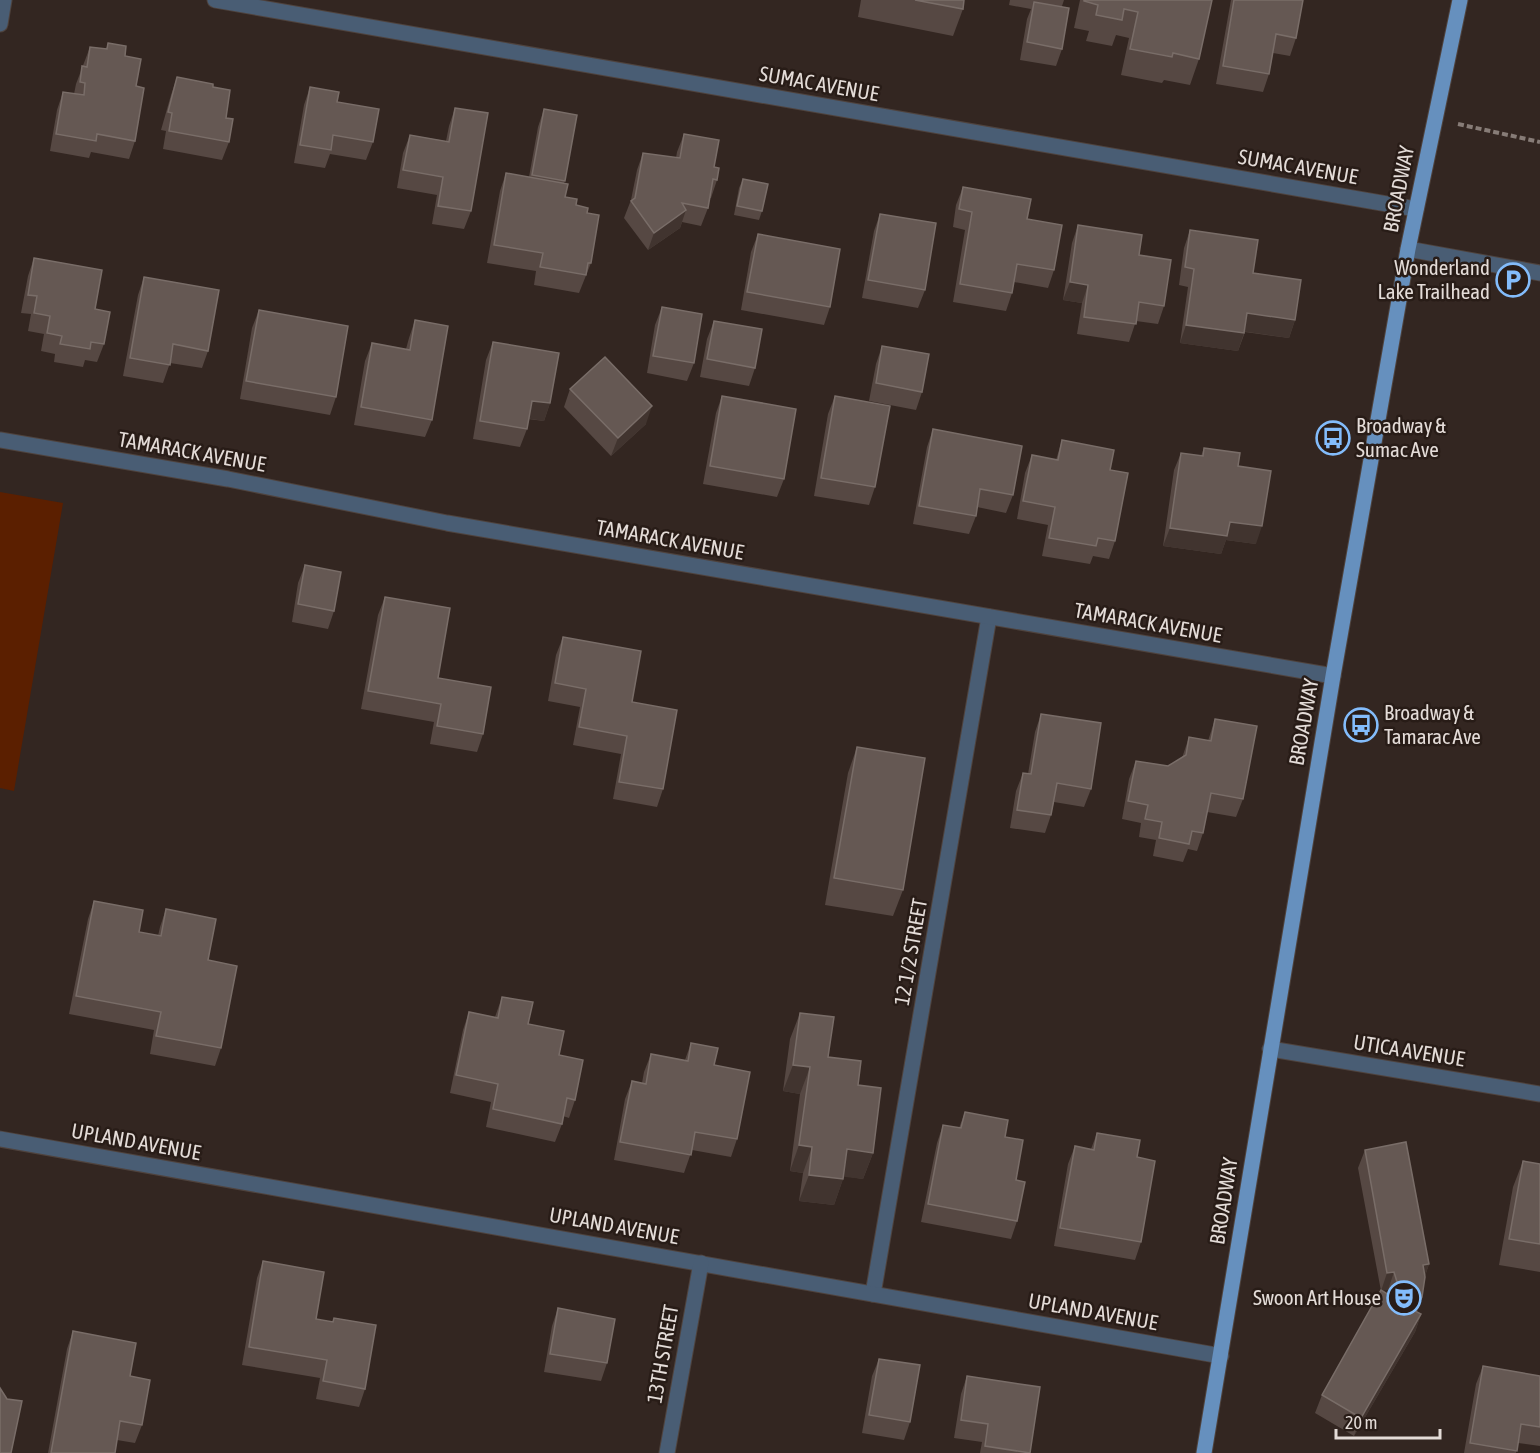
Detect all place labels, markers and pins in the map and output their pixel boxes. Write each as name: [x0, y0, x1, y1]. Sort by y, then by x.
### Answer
place label: Wonderland Lake Trailhead: [1378, 255, 1490, 303]
parking icon: Wonderland Lake Trailhead: [1495, 262, 1531, 298]
place label: Broadway & Sumac Ave: [1356, 413, 1446, 461]
bus stop icon: Broadway & Sumac Ave: [1315, 420, 1351, 456]
place label: Broadway & Tamarac Ave: [1384, 700, 1481, 748]
bus stop icon: Broadway & Tamarac Ave: [1343, 707, 1379, 743]
theatre icon: Swoon Art House: [1386, 1280, 1422, 1316]
place label: Swoon Art House: [1253, 1285, 1381, 1309]

